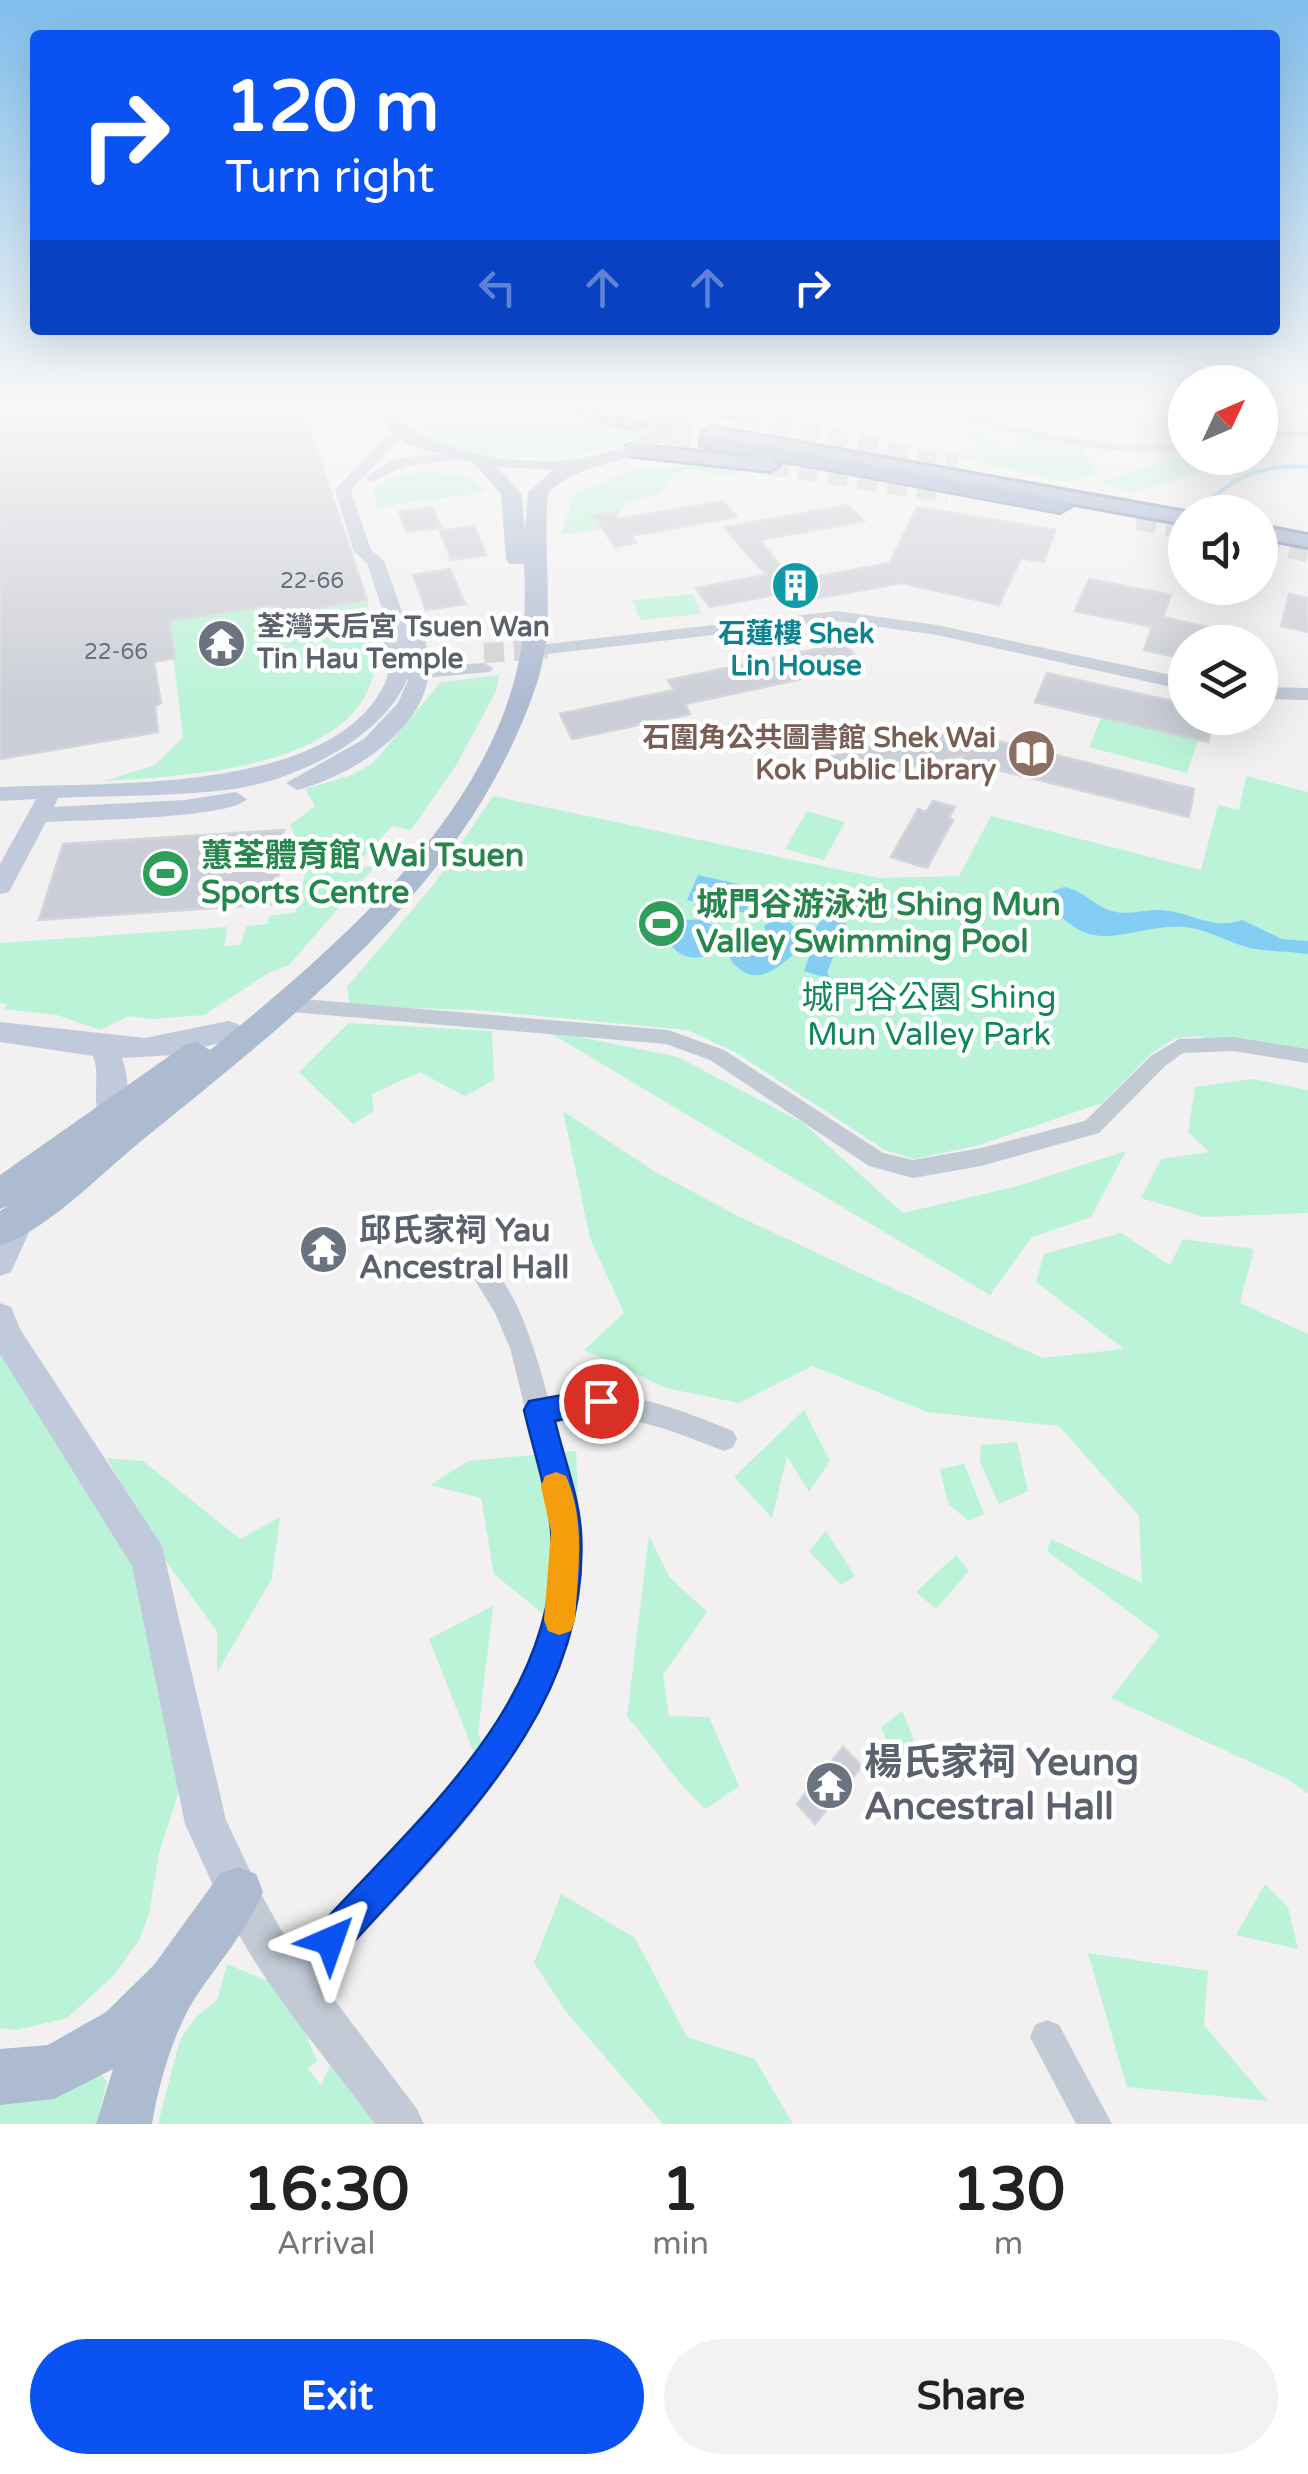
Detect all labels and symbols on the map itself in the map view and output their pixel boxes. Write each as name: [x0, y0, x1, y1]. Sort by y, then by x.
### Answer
north arrow: [1168, 365, 1278, 475]
building icon: 石蓮樓 Shek Lin House: [770, 560, 822, 612]
house number: 22-66: [280, 568, 344, 594]
place label: 荃灣天后宮 Tsuen Wan Tin Hau Temple: [256, 610, 550, 676]
temple icon: 荃灣天后宮 Tsuen Wan Tin Hau Temple: [196, 617, 248, 669]
place label: 石蓮樓 Shek Lin House: [718, 617, 874, 683]
house number: 22-66: [84, 639, 148, 665]
place label: 石圍角公共圖書館 Shek Wai Kok Public Library: [642, 721, 996, 787]
library icon: 石圍角公共圖書館 Shek Wai Kok Public Library: [1005, 728, 1057, 780]
place label: 蕙荃體育館 Wai Tsuen Sports Centre: [201, 837, 524, 912]
sports icon: 蕙荃體育館 Wai Tsuen Sports Centre: [140, 848, 192, 900]
place label: 城門谷游泳池 Shing Mun Valley Swimming Pool: [696, 886, 1061, 961]
sports icon: 城門谷游泳池 Shing Mun Valley Swimming Pool: [635, 897, 687, 949]
park label: 城門谷公園 Shing Mun Valley Park: [802, 979, 1056, 1054]
place label: 邱氏家祠 Yau Ancestral Hall: [359, 1212, 569, 1287]
temple icon: 邱氏家祠 Yau Ancestral Hall: [298, 1223, 350, 1275]
pin: [559, 1359, 644, 1444]
place label: 楊氏家祠 Yeung Ancestral Hall: [864, 1740, 1139, 1830]
temple icon: 楊氏家祠 Yeung Ancestral Hall: [803, 1759, 855, 1811]
position arrow: [278, 1889, 382, 1993]

